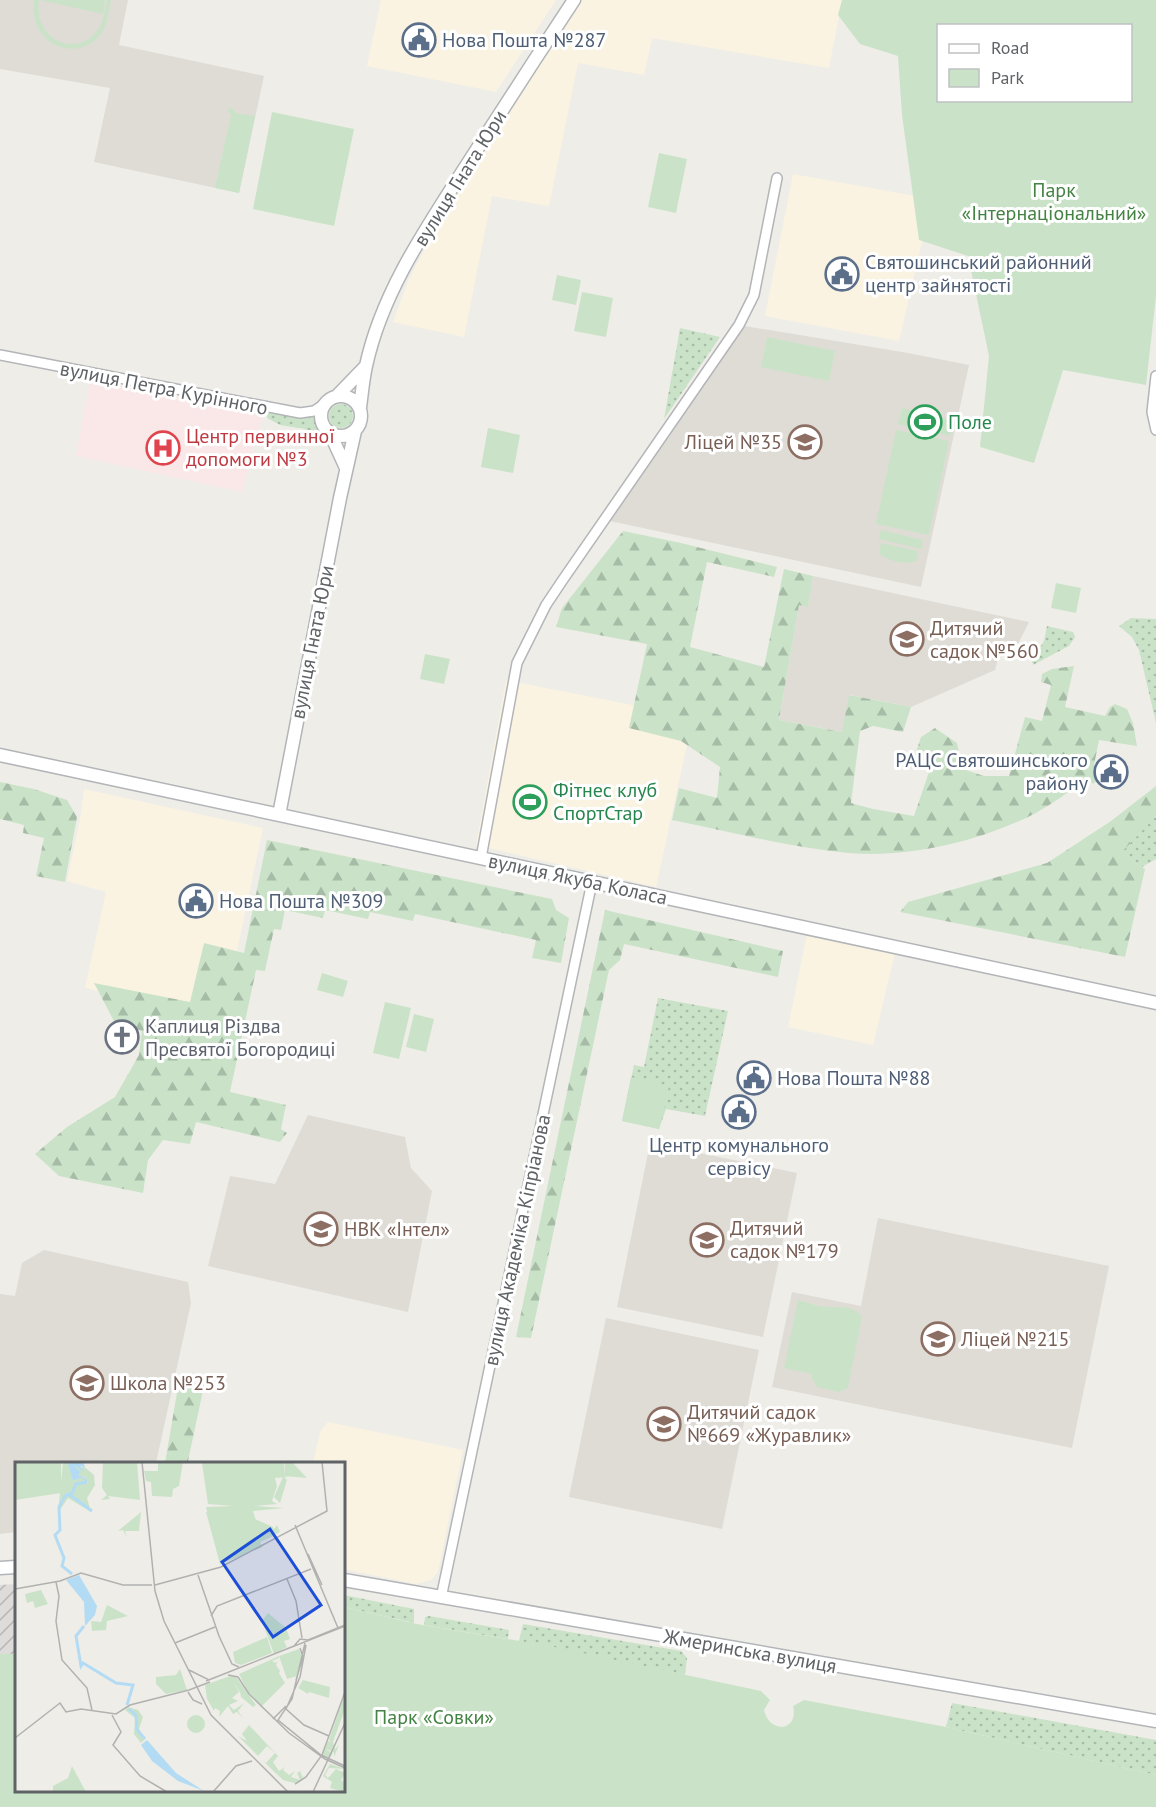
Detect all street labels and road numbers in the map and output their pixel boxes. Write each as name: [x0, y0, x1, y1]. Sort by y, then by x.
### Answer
street label: вулиця Гната Юри: [408, 105, 512, 251]
street label: вулиця Петра Курінного: [58, 355, 270, 421]
street label: вулиця Гната Юри: [284, 563, 340, 721]
street label: вулиця Якуба Коласа: [486, 847, 670, 911]
street label: вулиця Академіка Кіпріанова: [478, 1112, 556, 1368]
street label: Жмеринська вулиця: [660, 1623, 839, 1679]

